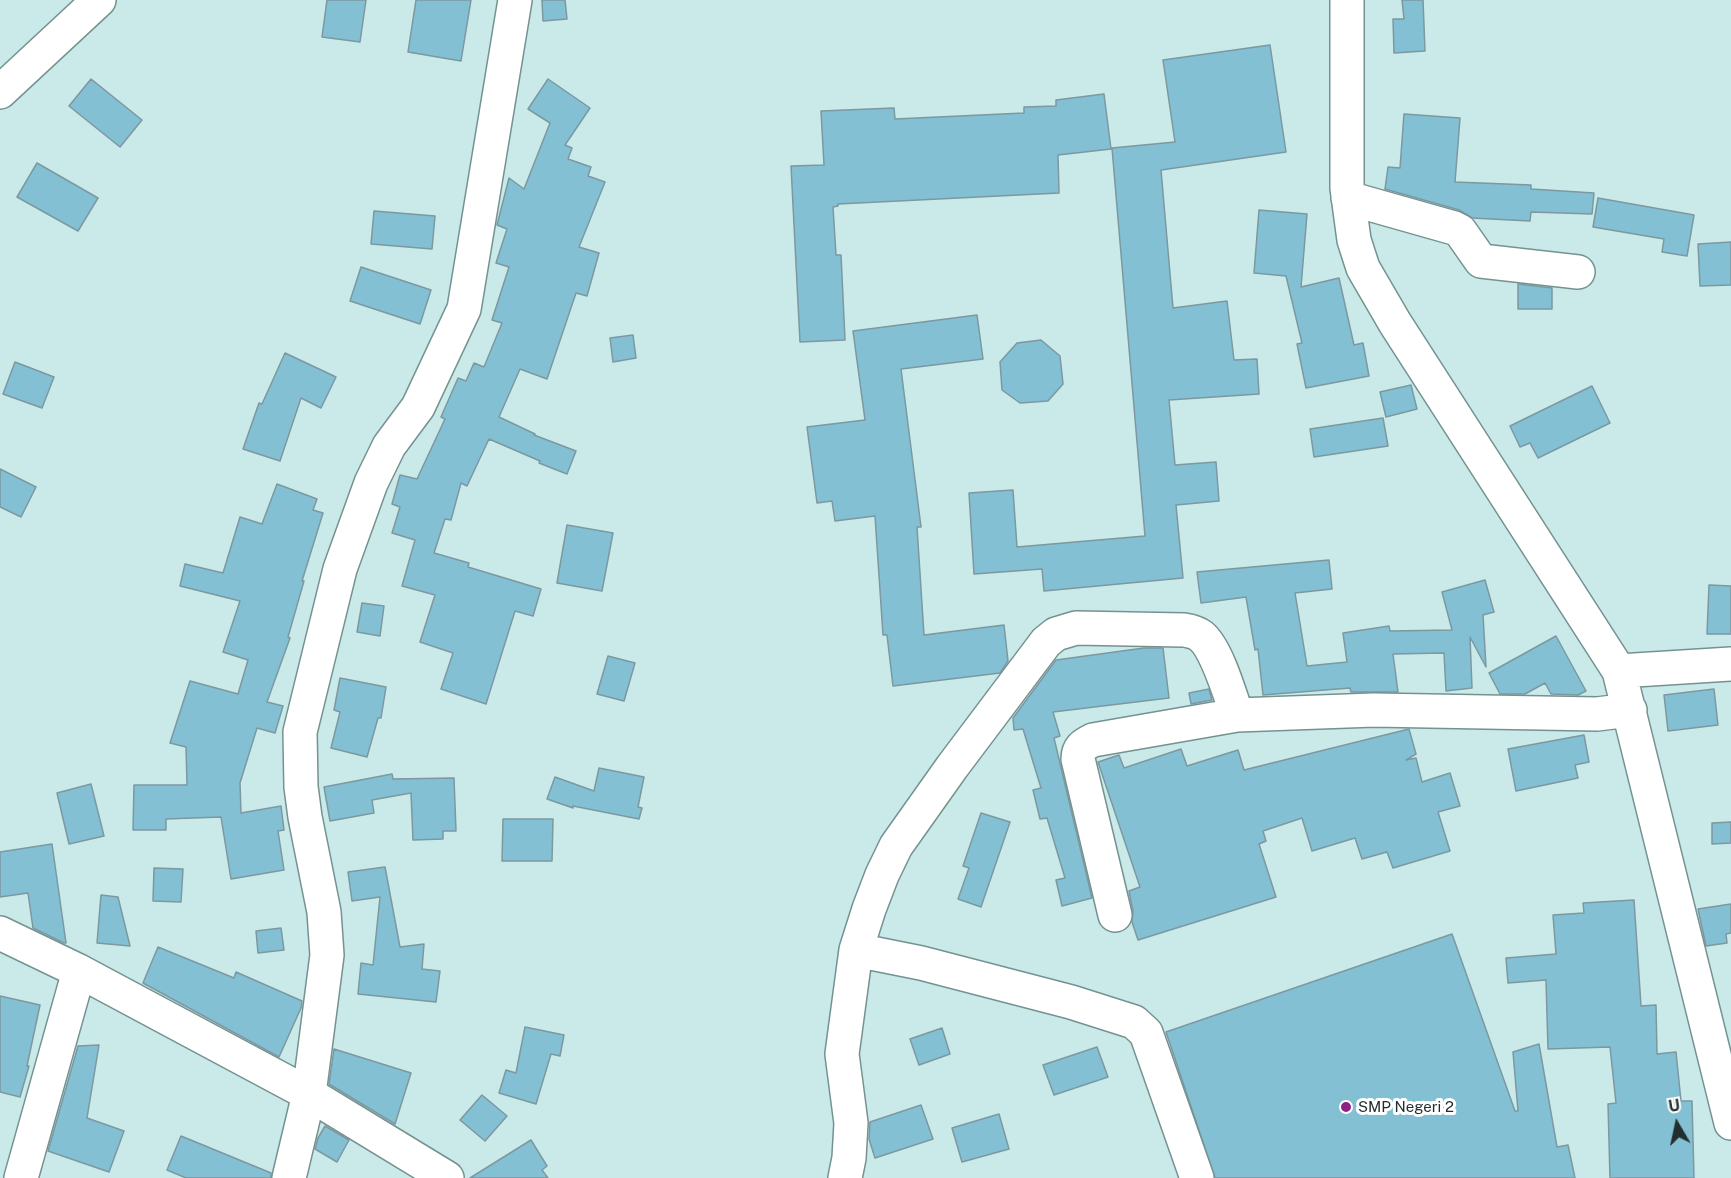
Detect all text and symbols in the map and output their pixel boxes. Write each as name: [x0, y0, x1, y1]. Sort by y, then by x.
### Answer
north arrow: [1647, 1094, 1707, 1154]
text: U: [1667, 1095, 1681, 1116]
place label: SMP Negeri 2: [1358, 1098, 1454, 1116]
marker: SMP Negeri 2: [1339, 1100, 1353, 1114]

